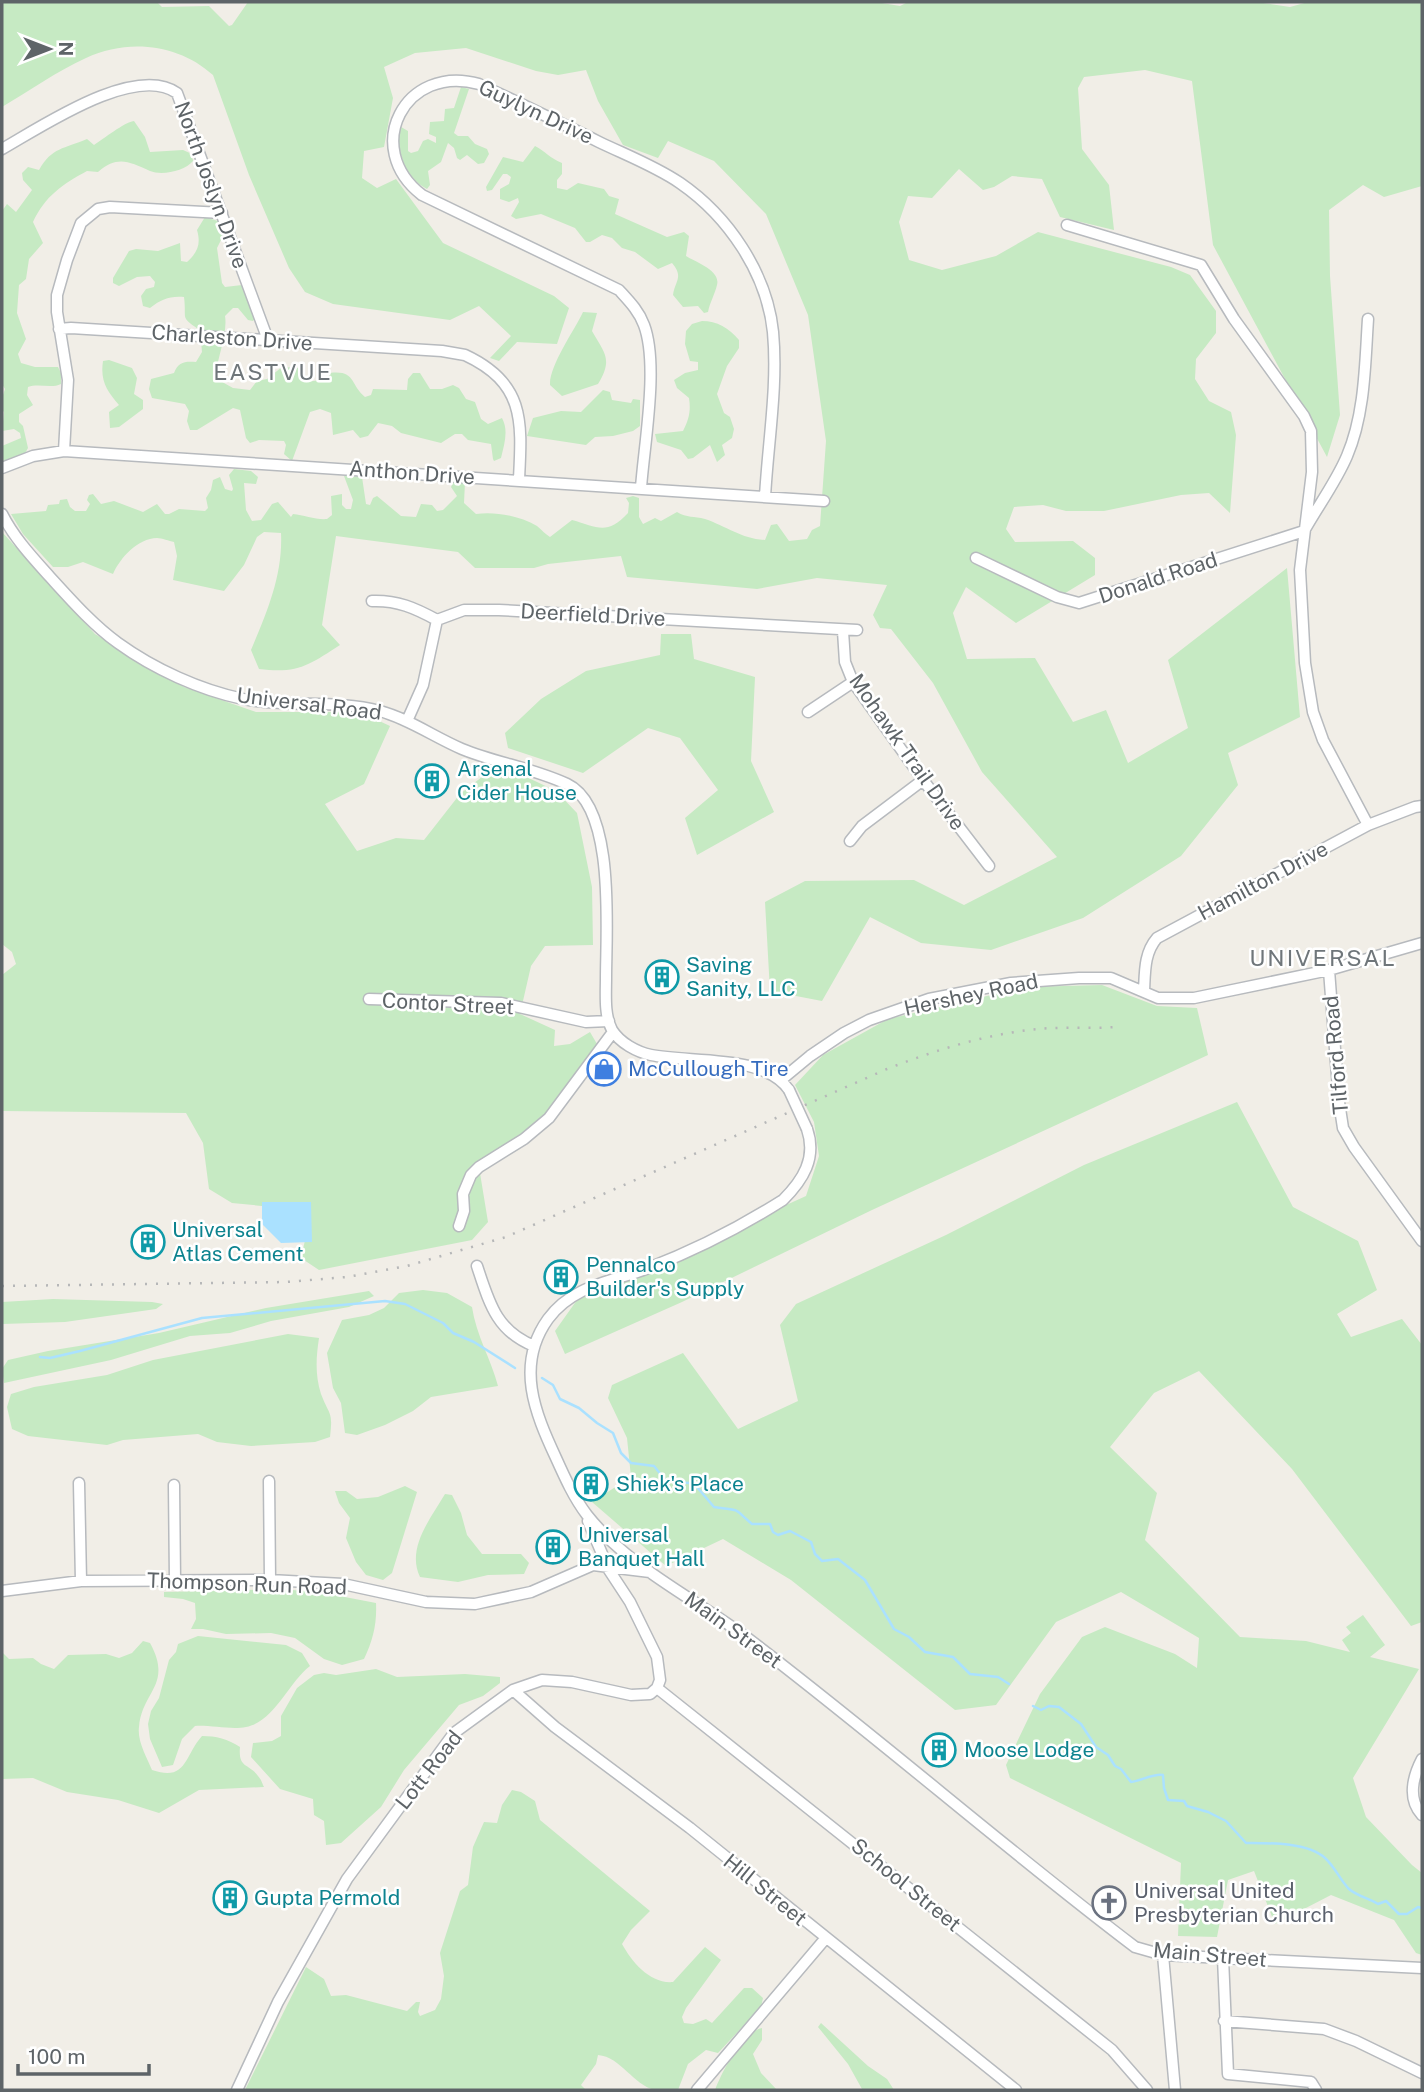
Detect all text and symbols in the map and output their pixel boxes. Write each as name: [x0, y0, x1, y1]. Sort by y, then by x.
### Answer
north arrow: [14, 14, 84, 84]
text: N: [55, 42, 77, 56]
street label: Guylyn Drive: [475, 74, 597, 149]
street label: North Joslyn Drive: [170, 98, 253, 272]
street label: Charleston Drive: [151, 319, 314, 356]
district label: EASTVUE: [213, 358, 333, 385]
street label: Anthon Drive: [348, 456, 476, 489]
street label: Donald Road: [1095, 547, 1220, 608]
street label: Deerfield Drive: [520, 598, 666, 631]
street label: Mohawk Trail Drive: [844, 669, 971, 835]
street label: Universal Road: [235, 682, 383, 725]
place label: Arsenal Cider House: [457, 756, 577, 805]
building icon: Arsenal Cider House: [413, 762, 451, 800]
street label: Hamilton Drive: [1193, 836, 1332, 925]
district label: UNIVERSAL: [1249, 944, 1397, 971]
place label: Saving Sanity, LLC: [686, 952, 796, 1001]
building icon: Saving Sanity, LLC: [643, 958, 681, 996]
street label: Hershey Road: [902, 968, 1040, 1021]
street label: Contor Street: [381, 988, 515, 1019]
street label: Tilford Road: [1318, 995, 1353, 1115]
shop icon: McCullough Tire: [585, 1050, 623, 1088]
place label: McCullough Tire: [628, 1056, 789, 1081]
place label: Universal Atlas Cement: [172, 1217, 304, 1266]
building icon: Universal Atlas Cement: [129, 1223, 167, 1261]
place label: Pennalco Builder's Supply: [586, 1252, 744, 1301]
building icon: Pennalco Builder's Supply: [542, 1258, 580, 1296]
building icon: Shiek's Place: [572, 1465, 610, 1503]
place label: Shiek's Place: [616, 1471, 744, 1496]
place label: Universal Banquet Hall: [578, 1522, 705, 1571]
building icon: Universal Banquet Hall: [534, 1528, 572, 1566]
street label: Thompson Run Road: [147, 1568, 347, 1599]
street label: Main Street: [680, 1586, 787, 1673]
street label: Lott Road: [390, 1725, 467, 1814]
building icon: Moose Lodge: [920, 1731, 958, 1769]
place label: Moose Lodge: [964, 1737, 1094, 1762]
street label: School Street: [846, 1833, 966, 1936]
street label: Hill Street: [718, 1848, 812, 1931]
place label: Universal United Presbyterian Church: [1134, 1878, 1334, 1927]
building icon: Gupta Permold: [211, 1879, 249, 1917]
church icon: Universal United Presbyterian Church: [1090, 1884, 1128, 1922]
place label: Gupta Permold: [254, 1885, 400, 1910]
street label: Main Street: [1152, 1937, 1268, 1972]
scale bar: [18, 2032, 149, 2076]
text: 100 m: [28, 2044, 85, 2069]

